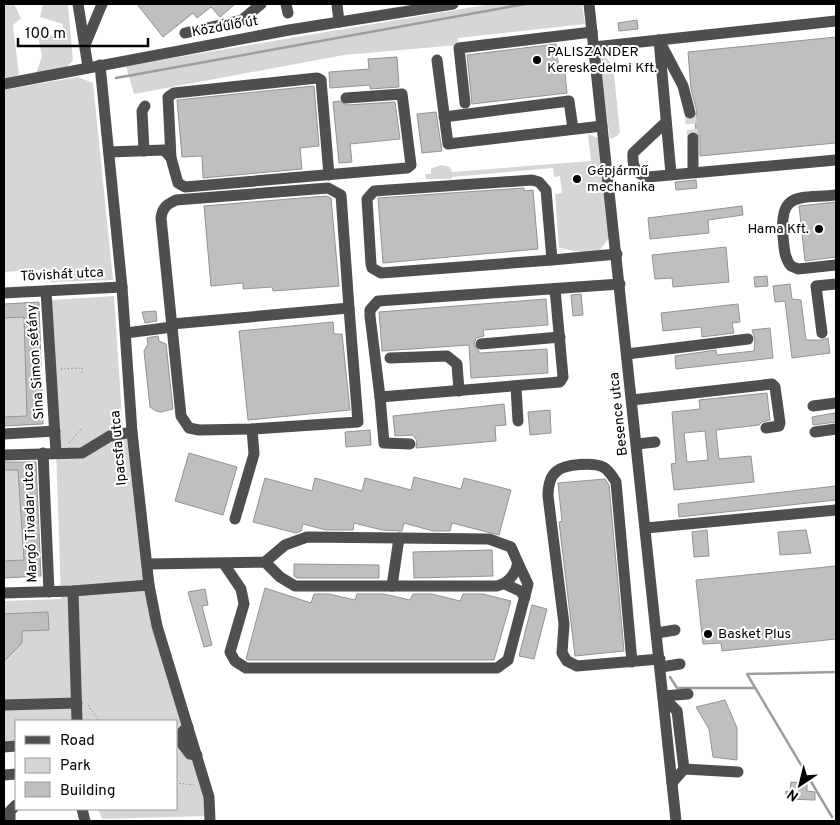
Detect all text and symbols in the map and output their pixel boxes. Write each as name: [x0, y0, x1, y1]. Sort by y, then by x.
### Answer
street label: Közdűlő út: [190, 13, 260, 41]
scale bar: [18, 15, 148, 47]
text: 100 m: [25, 25, 66, 44]
place label: PALISZANDER Kereskedelmi Kft.: [547, 44, 657, 77]
marker: PALISZANDER Kereskedelmi Kft.: [531, 54, 543, 66]
place label: Gépjármű mechanika: [587, 163, 655, 196]
marker: Gépjármű mechanika: [571, 173, 583, 185]
place label: Hama Kft.: [747, 221, 809, 238]
marker: Hama Kft.: [813, 223, 825, 235]
street label: Tövishát utca: [20, 264, 104, 286]
street label: Sina Simon sétány: [23, 304, 49, 420]
street label: Besence utca: [606, 371, 632, 457]
street label: Ipacsfa utca: [107, 410, 131, 486]
street label: Margó Tivadar utca: [20, 463, 42, 583]
place label: Basket Plus: [718, 626, 791, 643]
marker: Basket Plus: [702, 628, 714, 640]
legend: [15, 720, 178, 810]
text: Road: [60, 732, 95, 751]
text: Park: [60, 757, 91, 776]
north arrow: [775, 760, 825, 810]
text: Building: [60, 782, 115, 801]
text: N: [784, 785, 802, 804]

